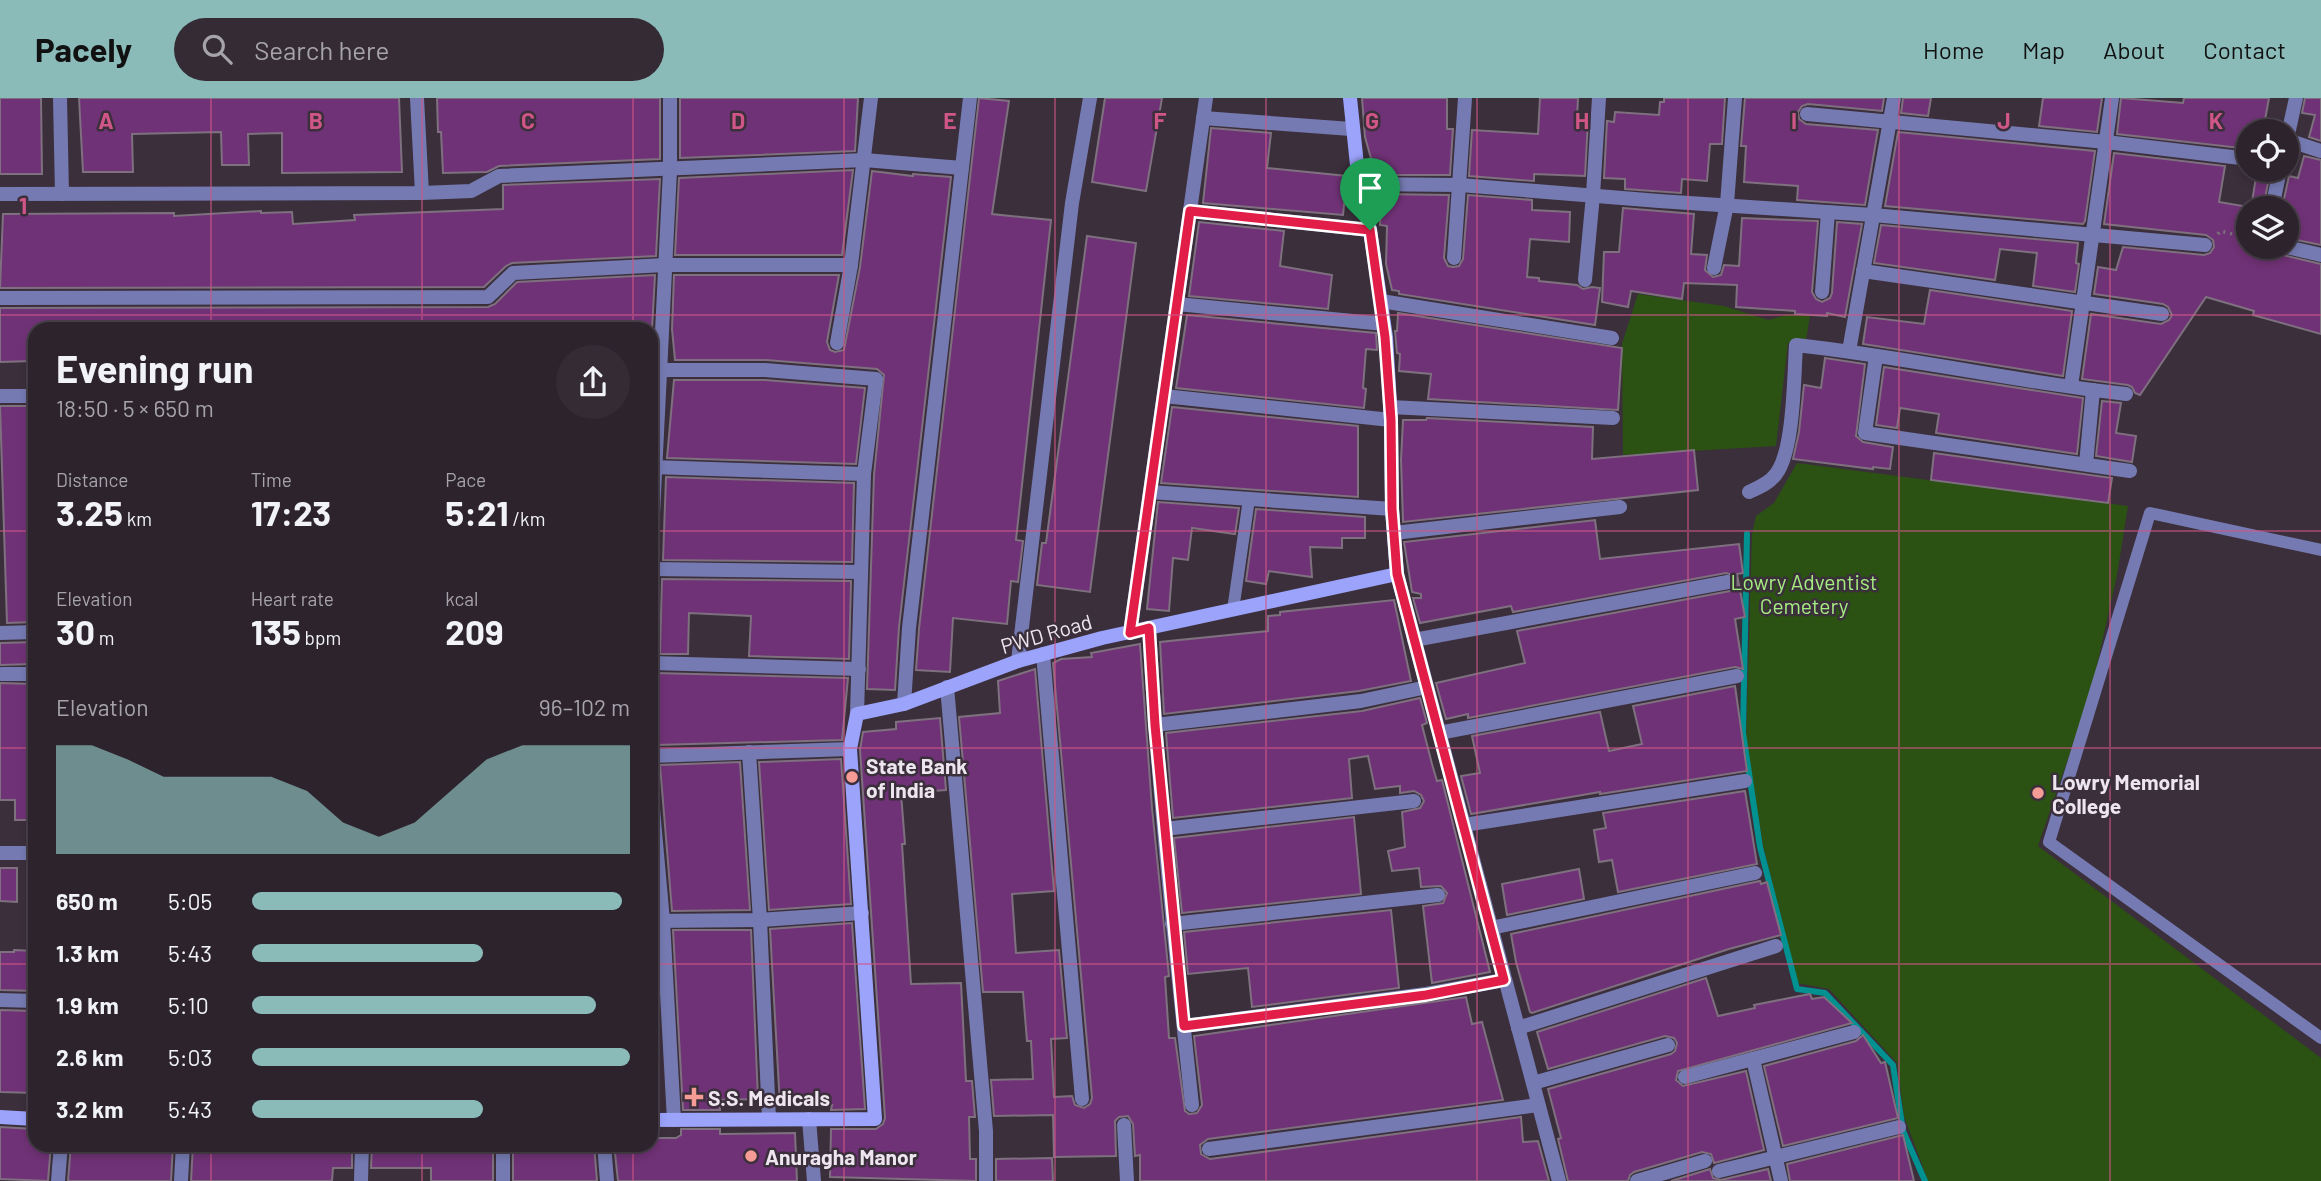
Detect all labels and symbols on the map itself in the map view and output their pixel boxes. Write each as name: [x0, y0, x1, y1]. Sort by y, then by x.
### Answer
text: A: [98, 106, 114, 134]
text: B: [309, 106, 323, 134]
text: C: [521, 106, 535, 134]
text: D: [731, 106, 745, 134]
text: E: [943, 106, 957, 134]
text: F: [1154, 106, 1167, 134]
text: G: [1365, 106, 1379, 134]
text: H: [1575, 106, 1589, 134]
text: I: [1791, 106, 1797, 134]
text: J: [1997, 106, 2011, 134]
text: K: [2209, 106, 2223, 134]
pin: [1340, 158, 1400, 230]
text: 1: [19, 191, 27, 219]
park label: Lowry Adventist Cemetery: [1731, 569, 1878, 618]
street label: PWD Road: [997, 608, 1095, 658]
place label: State Bank of India: [866, 753, 968, 802]
marker: State Bank of India: [844, 769, 860, 785]
place label: Lowry Memorial College: [2052, 769, 2200, 818]
marker: Lowry Memorial College: [2030, 785, 2046, 801]
place label: S.S. Medicals: [708, 1085, 830, 1110]
marker: S.S. Medicals: [686, 1089, 702, 1105]
place label: Anuragha Manor: [765, 1144, 917, 1169]
marker: Anuragha Manor: [743, 1148, 759, 1164]

